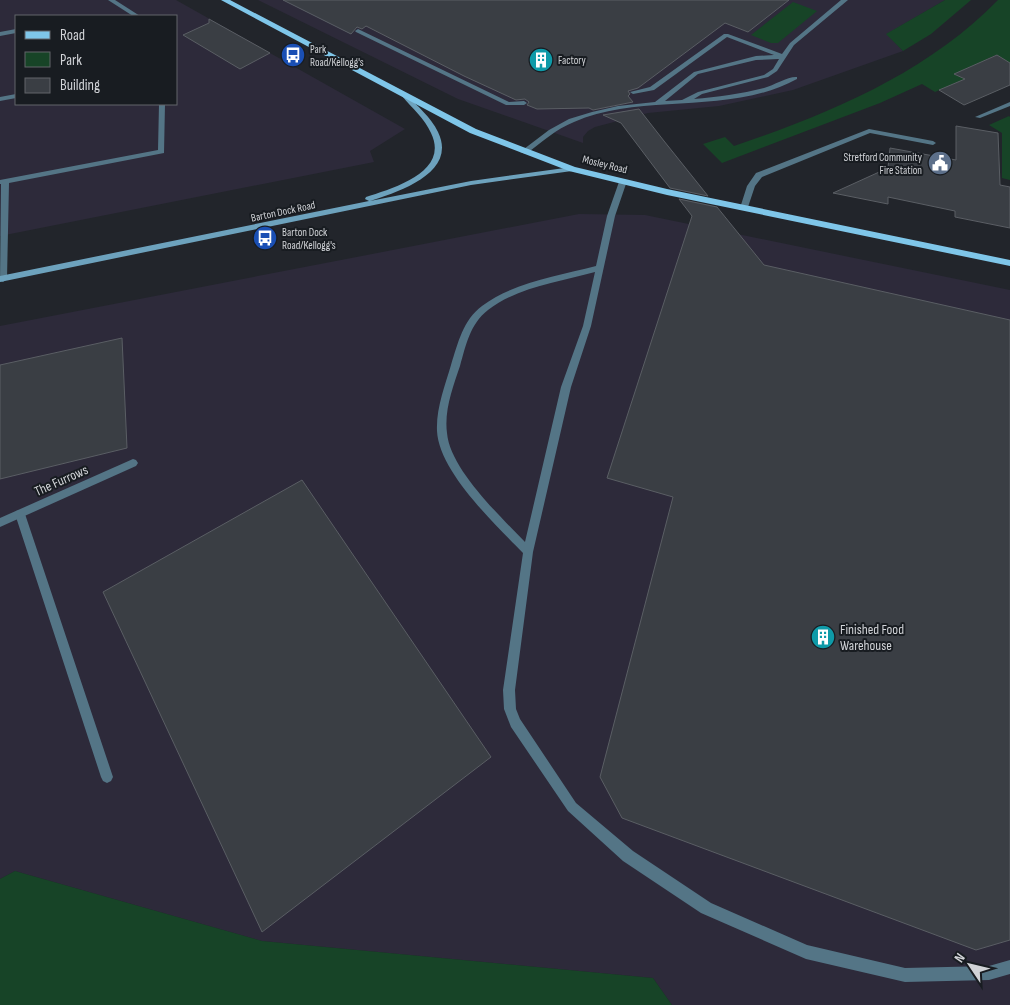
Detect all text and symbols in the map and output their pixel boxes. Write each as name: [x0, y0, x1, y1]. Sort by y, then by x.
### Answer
legend: [15, 15, 178, 105]
text: Road: [60, 26, 85, 45]
bus stop icon: Park Road/Kellogg's: [280, 42, 306, 68]
place label: Park Road/Kellogg's: [310, 43, 364, 69]
building icon: Factory: [528, 47, 554, 73]
text: Park: [60, 51, 82, 70]
place label: Factory: [558, 54, 587, 67]
text: Building: [60, 76, 100, 95]
public building icon: Stretford Community Fire Station: [927, 150, 953, 176]
place label: Stretford Community Fire Station: [843, 151, 923, 177]
street label: Mosley Road: [581, 153, 629, 176]
street label: Barton Dock Road: [250, 198, 317, 225]
bus stop icon: Barton Dock Road/Kellogg's: [252, 225, 278, 251]
place label: Barton Dock Road/Kellogg's: [282, 226, 336, 252]
street label: The Furrows: [32, 461, 91, 500]
place label: Finished Food Warehouse: [840, 621, 904, 654]
building icon: Finished Food Warehouse: [810, 624, 836, 650]
north arrow: [945, 940, 995, 990]
text: N: [951, 950, 969, 966]

